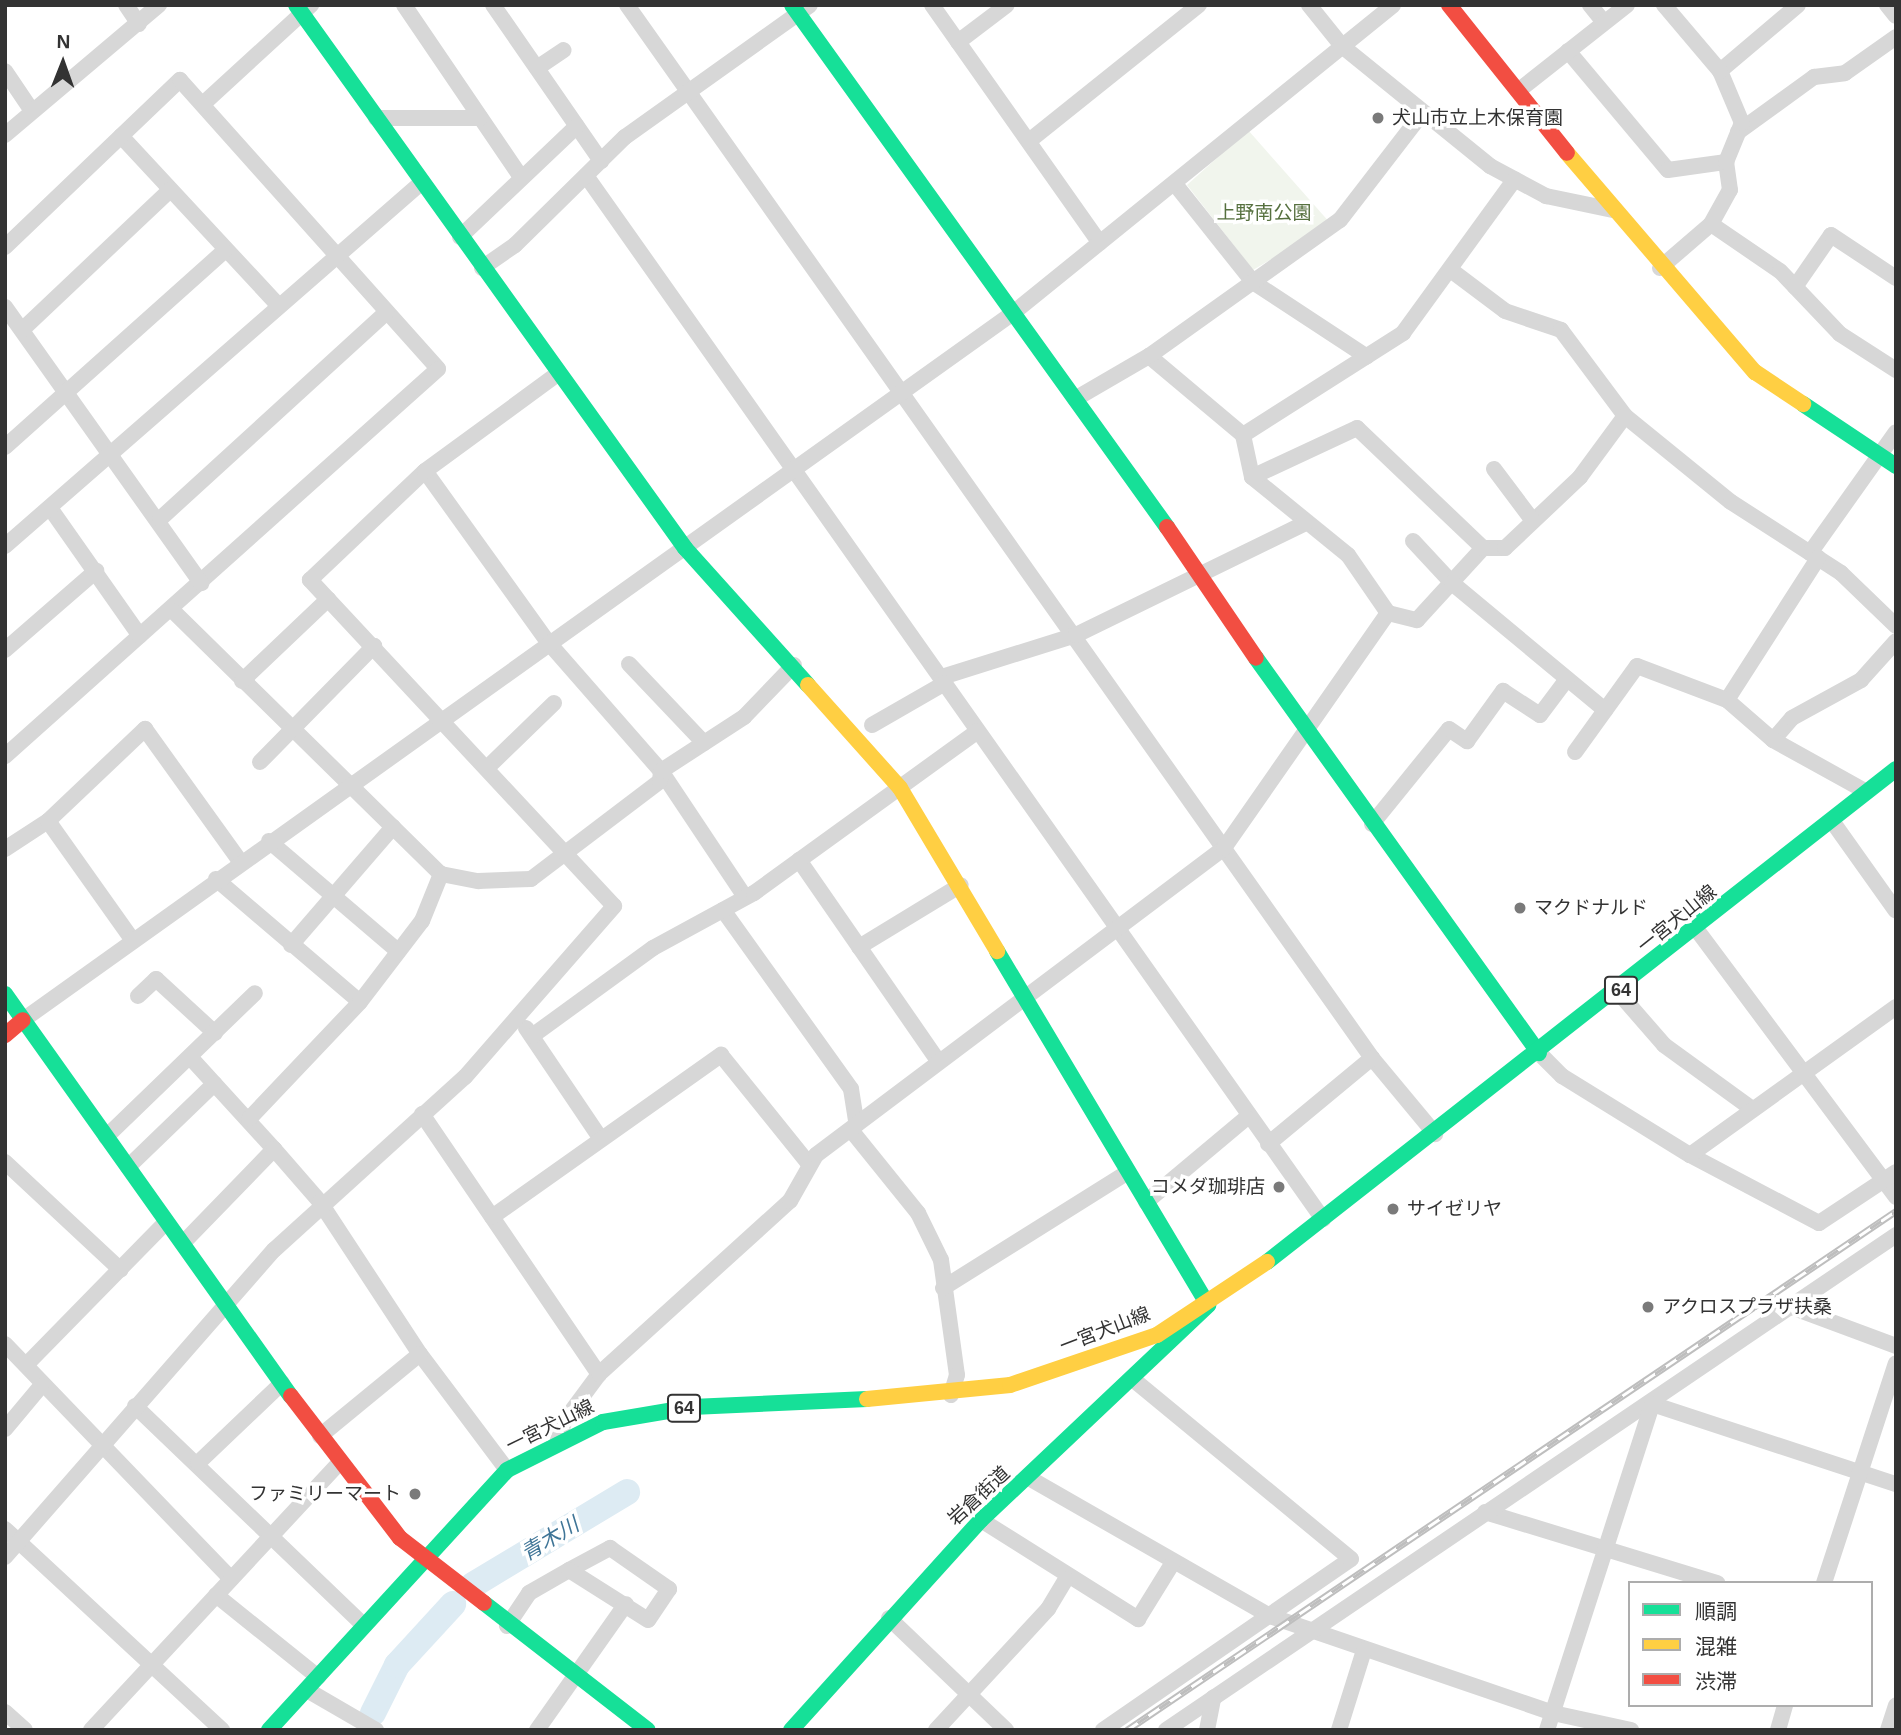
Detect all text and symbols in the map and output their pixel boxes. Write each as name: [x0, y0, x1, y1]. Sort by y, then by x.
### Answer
north arrow: [28, 28, 98, 98]
text: N: [56, 31, 70, 52]
place label: 犬山市立上木保育園: [1392, 107, 1563, 129]
marker: 犬山市立上木保育園: [1370, 110, 1386, 126]
park label: 上野南公園: [1217, 202, 1311, 224]
street label: 一宮犬山線: [1633, 880, 1721, 958]
place label: マクドナルド: [1534, 897, 1648, 919]
marker: マクドナルド: [1512, 900, 1528, 916]
road number: 64: [1604, 975, 1638, 1004]
place label: コメダ珈琲店: [1151, 1176, 1265, 1198]
marker: コメダ珈琲店: [1271, 1179, 1287, 1195]
place label: サイゼリヤ: [1407, 1198, 1502, 1220]
marker: サイゼリヤ: [1385, 1201, 1401, 1217]
place label: アクロスプラザ扶桑: [1662, 1296, 1833, 1318]
marker: アクロスプラザ扶桑: [1640, 1299, 1656, 1315]
street label: 一宮犬山線: [1057, 1302, 1153, 1358]
road number: 64: [666, 1394, 702, 1422]
street label: 一宮犬山線: [502, 1395, 598, 1457]
street label: 岩倉街道: [943, 1462, 1015, 1530]
place label: ファミリーマート: [249, 1483, 401, 1505]
marker: ファミリーマート: [407, 1486, 423, 1502]
water label: 青木川: [517, 1512, 583, 1566]
legend: [1628, 1581, 1873, 1707]
text: 順調: [1695, 1600, 1737, 1623]
text: 混雑: [1695, 1635, 1737, 1658]
text: 渋滞: [1695, 1670, 1737, 1693]

